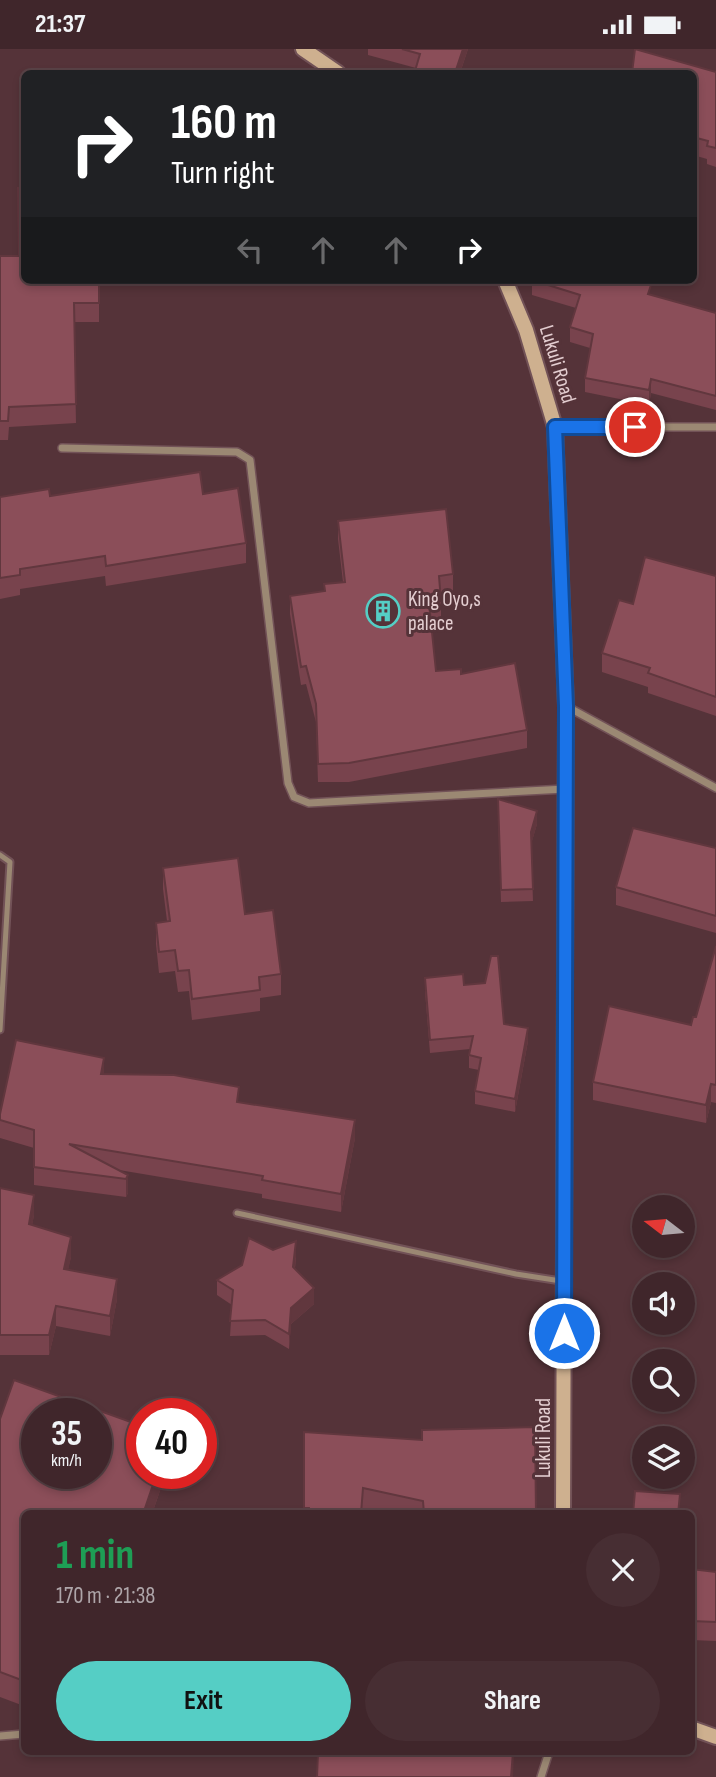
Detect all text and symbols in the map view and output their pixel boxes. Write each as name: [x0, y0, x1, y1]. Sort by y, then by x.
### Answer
text: 21:37: [35, 9, 85, 40]
text: 160 m: [171, 94, 277, 153]
icon: right: [56, 98, 147, 189]
text: Turn right: [171, 154, 275, 193]
icon: left: [231, 231, 269, 269]
icon: ahead: [304, 231, 342, 269]
icon: ahead: [377, 231, 415, 269]
icon: right: [450, 231, 488, 269]
street label: Lukuli Road: [534, 322, 581, 406]
pin: [605, 397, 665, 457]
icon: arrive: [616, 408, 654, 446]
place label: King Oyo,s palace: [408, 587, 481, 636]
building icon: King Oyo,s palace: [364, 592, 402, 630]
north arrow: [632, 1195, 695, 1258]
map controls: [632, 1195, 695, 1489]
button: sound: [632, 1272, 695, 1335]
position arrow: [527, 1296, 601, 1370]
button: search: [632, 1349, 695, 1412]
speed limit sign: 40: [126, 1398, 217, 1489]
street label: Lukuli Road: [531, 1398, 556, 1478]
text: 35: [51, 1413, 82, 1456]
button: layers: [632, 1426, 695, 1489]
text: km/h: [51, 1450, 82, 1471]
text: 1 min: [56, 1530, 134, 1581]
button: close: [586, 1533, 660, 1607]
text: 170 m · 21:38: [56, 1582, 155, 1610]
button: Exit: [56, 1661, 351, 1741]
button: Share: [365, 1661, 660, 1741]

